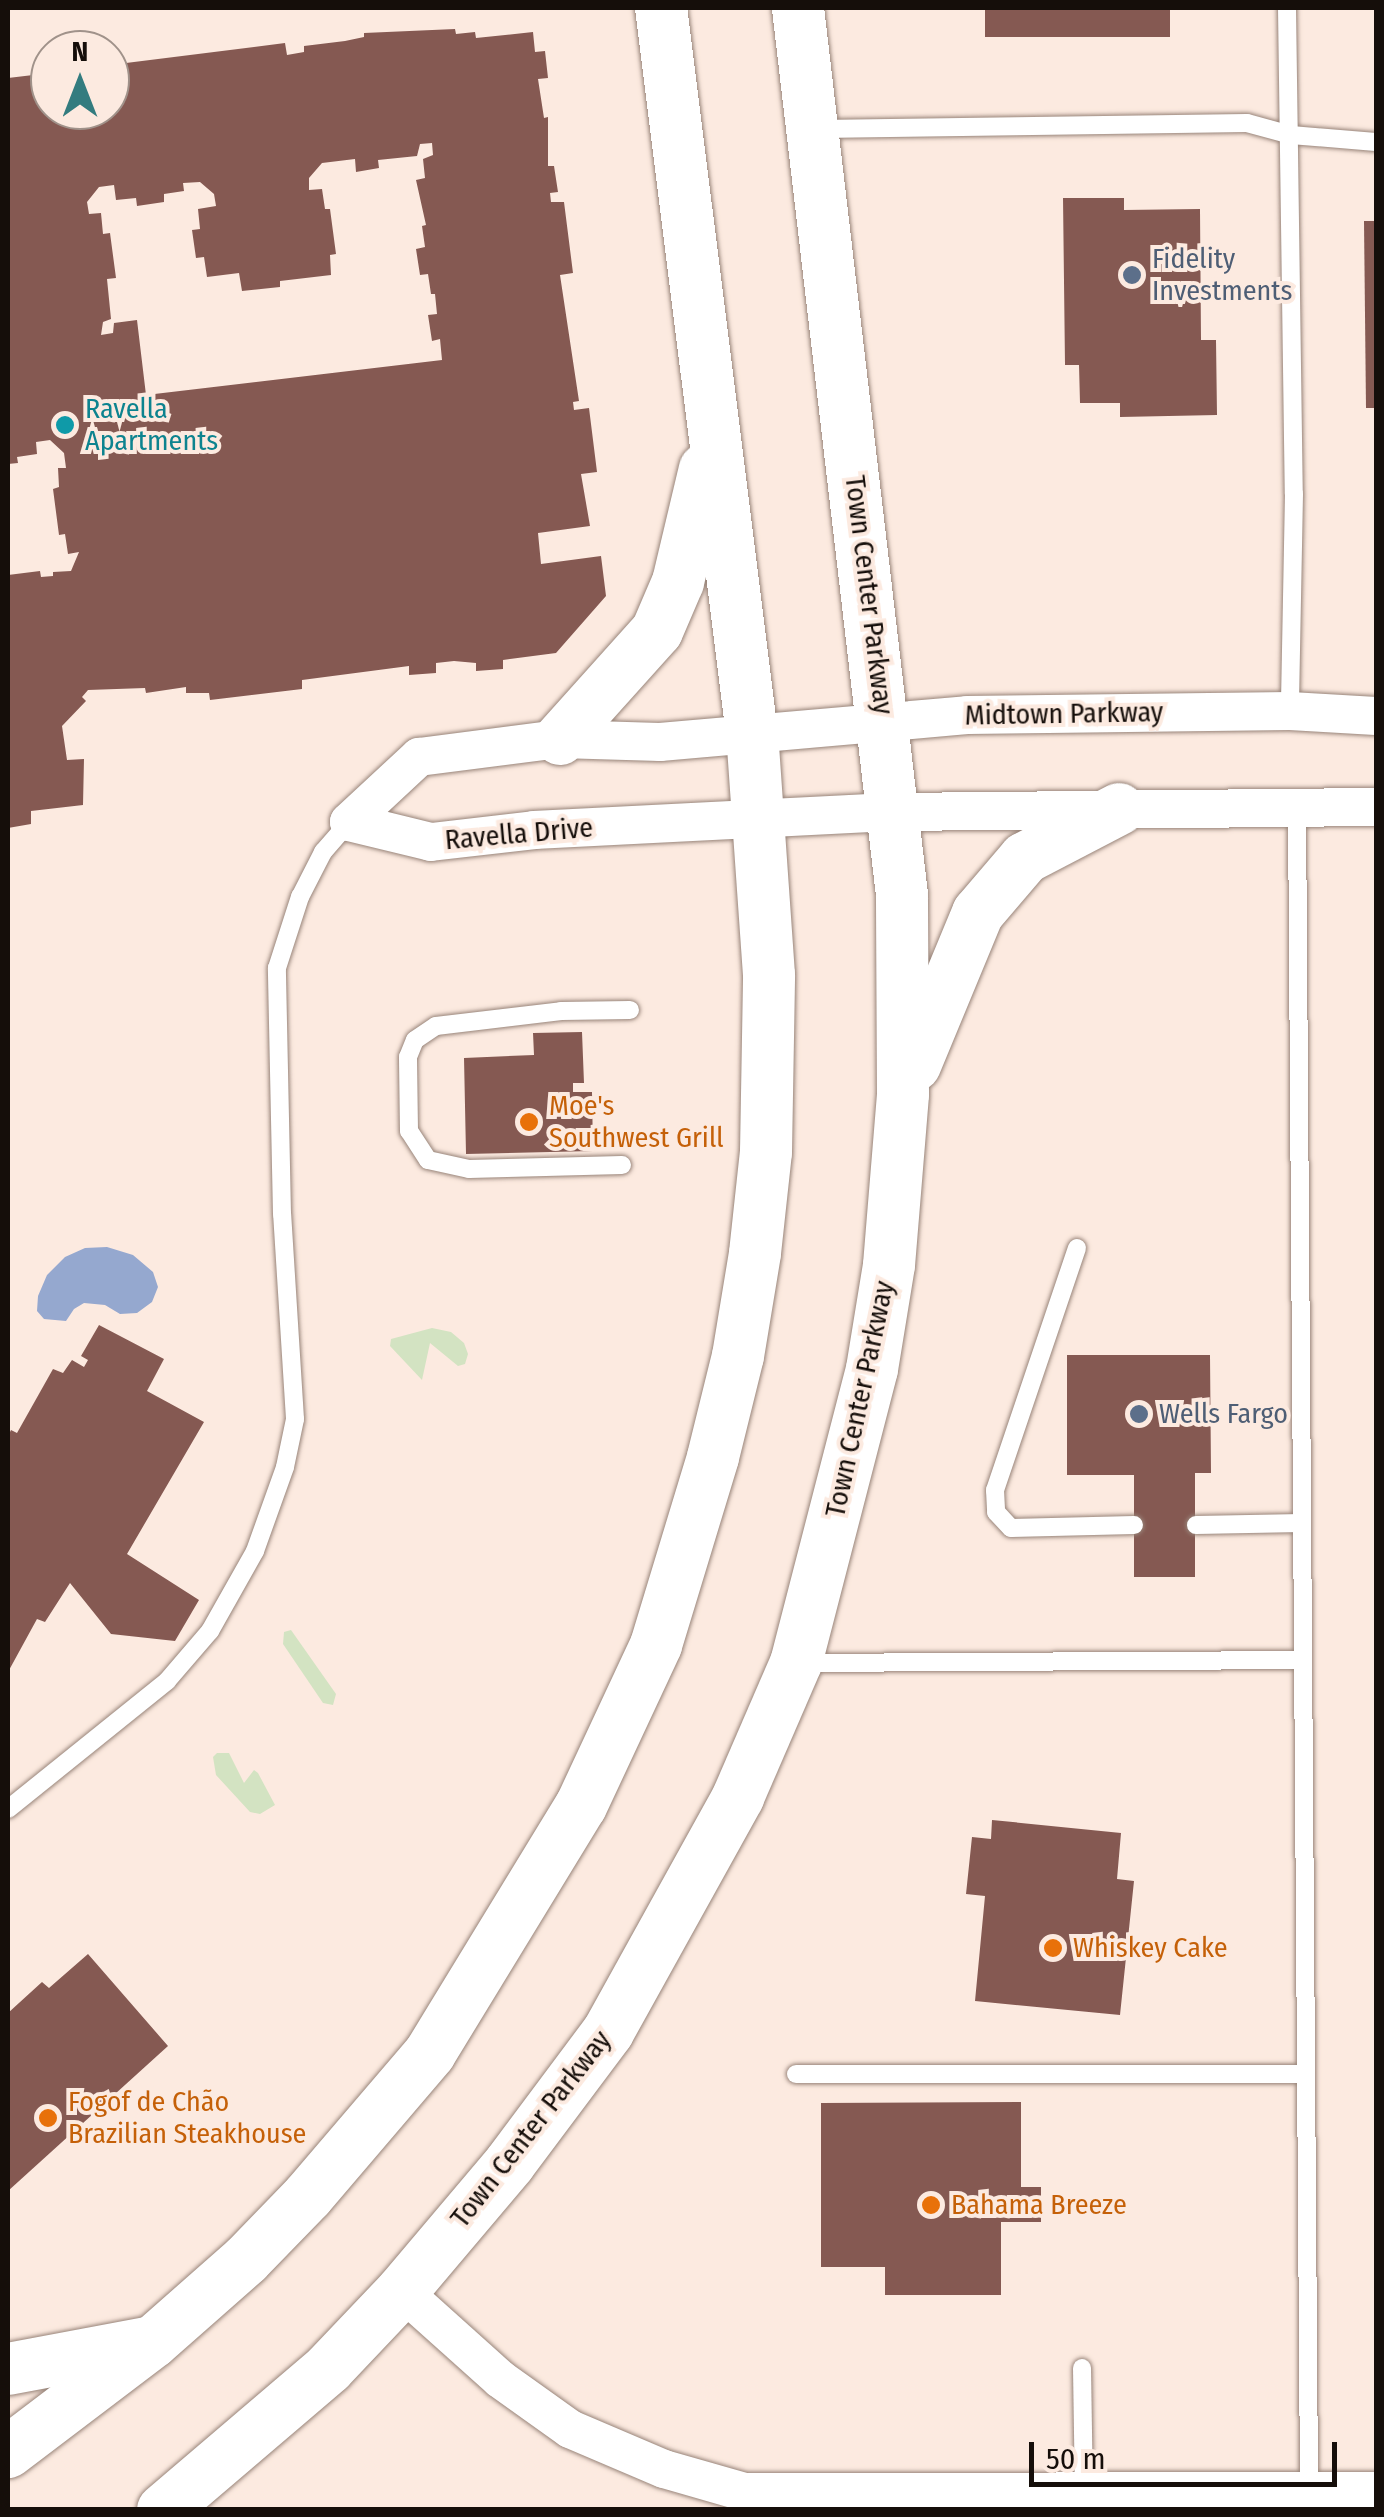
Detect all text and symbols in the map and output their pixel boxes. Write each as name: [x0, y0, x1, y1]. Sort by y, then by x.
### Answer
north arrow: [30, 30, 130, 130]
text: N: [72, 35, 88, 68]
place label: Fidelity Investments: [1152, 242, 1292, 308]
marker: Fidelity Investments: [1121, 264, 1143, 286]
place label: Ravella Apartments: [85, 392, 218, 458]
marker: Ravella Apartments: [54, 414, 76, 436]
street label: Town Center Parkway: [838, 474, 900, 716]
street label: Midtown Parkway: [964, 695, 1164, 733]
street label: Ravella Drive: [443, 811, 595, 857]
place label: Moe's Southwest Grill: [549, 1089, 724, 1155]
marker: Moe's Southwest Grill: [518, 1111, 540, 1133]
street label: Town Center Parkway: [819, 1278, 901, 1520]
place label: Wells Fargo: [1159, 1397, 1288, 1431]
marker: Wells Fargo: [1128, 1403, 1150, 1425]
place label: Whiskey Cake: [1073, 1931, 1228, 1965]
marker: Whiskey Cake: [1042, 1937, 1064, 1959]
street label: Town Center Parkway: [444, 2024, 618, 2234]
place label: Fogof de Chão Brazilian Steakhouse: [68, 2085, 306, 2151]
marker: Fogof de Chão Brazilian Steakhouse: [37, 2107, 59, 2129]
place label: Bahama Breeze: [951, 2188, 1127, 2222]
marker: Bahama Breeze: [920, 2194, 942, 2216]
scale bar: [1034, 2422, 1342, 2484]
text: 50 m: [1046, 2441, 1106, 2477]

